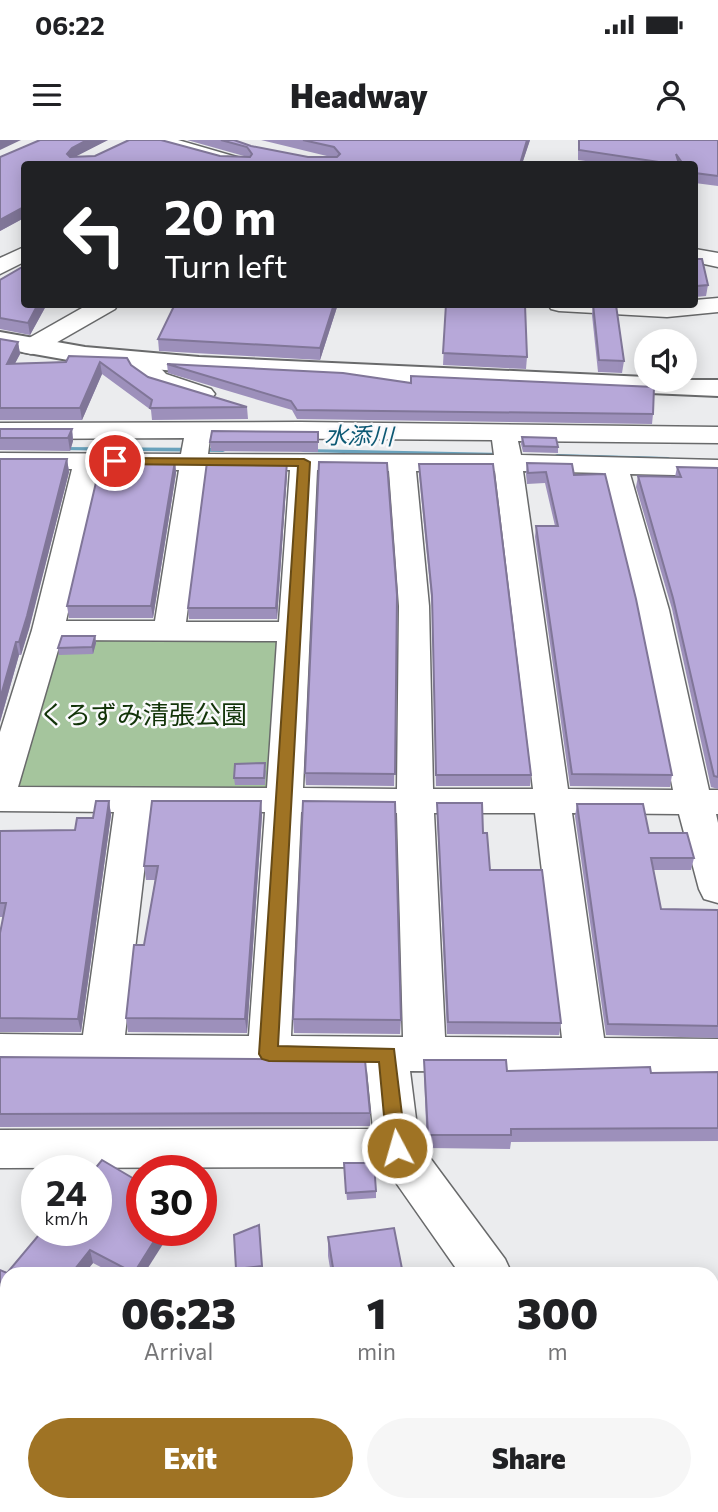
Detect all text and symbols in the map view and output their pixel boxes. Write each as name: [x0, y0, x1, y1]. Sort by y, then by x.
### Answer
text: 06:22: [35, 9, 105, 40]
text: Headway: [290, 75, 428, 115]
icon: menu: [28, 76, 66, 114]
icon: person: [652, 76, 690, 114]
text: 20 m: [164, 185, 276, 245]
icon: left: [49, 189, 140, 280]
text: Turn left: [164, 245, 288, 285]
map controls: [634, 329, 697, 392]
button: sound: [634, 329, 697, 392]
water label: 水添川: [324, 420, 397, 450]
pin: [85, 431, 145, 491]
icon: arrive: [96, 442, 134, 480]
park label: くろずみ清張公園: [39, 698, 247, 729]
position arrow: [360, 1111, 434, 1185]
speed limit sign: 30: [126, 1155, 217, 1246]
text: 24: [46, 1170, 87, 1213]
text: km/h: [45, 1207, 88, 1229]
text: 06:23: [121, 1286, 236, 1338]
text: 1: [367, 1286, 386, 1338]
text: 300: [517, 1286, 598, 1338]
text: Arrival: [144, 1337, 213, 1365]
text: min: [357, 1337, 396, 1365]
text: m: [547, 1337, 568, 1365]
button: Exit: [28, 1418, 353, 1498]
button: Share: [367, 1418, 691, 1498]

